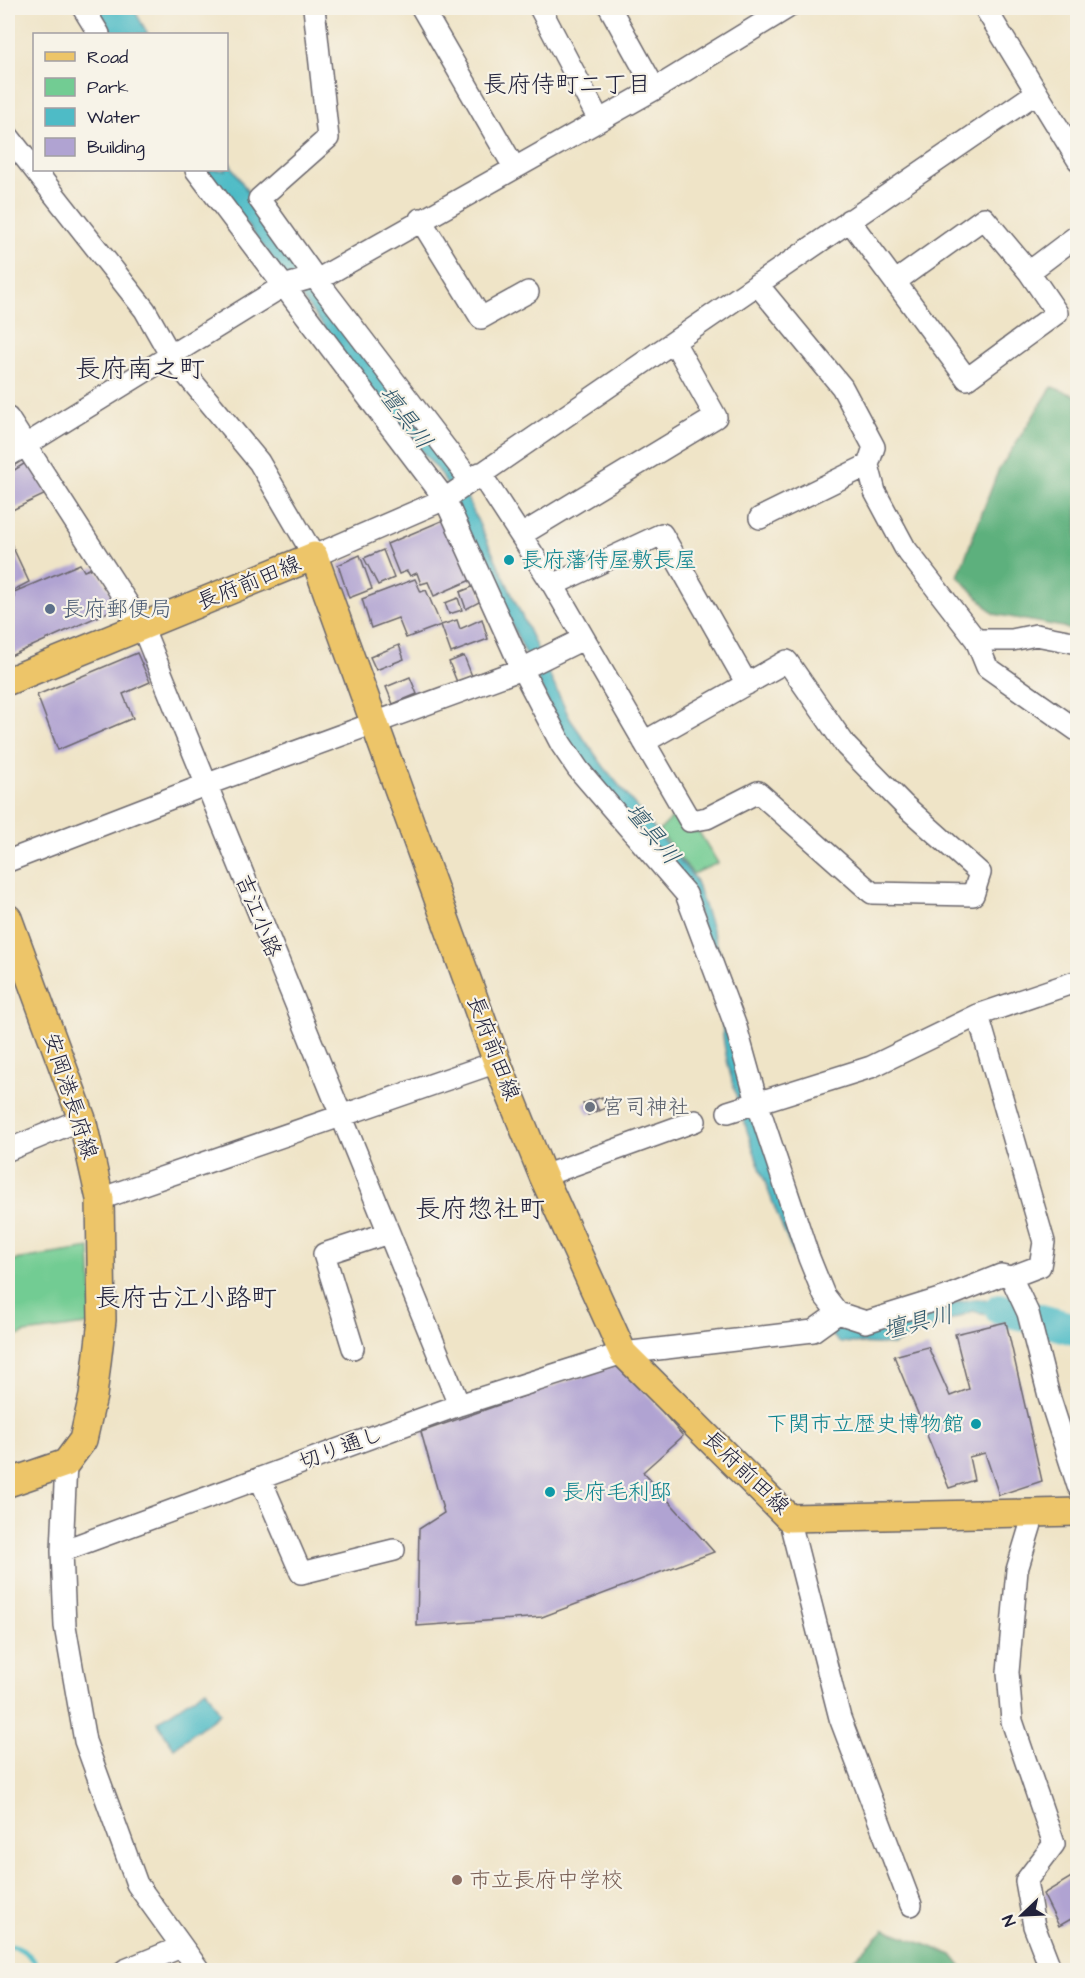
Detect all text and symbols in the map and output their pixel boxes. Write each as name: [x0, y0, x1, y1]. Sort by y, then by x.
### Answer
legend: [33, 33, 228, 171]
text: Road: [87, 45, 128, 70]
district label: 長府侍町二丁目: [483, 68, 651, 102]
text: Park: [87, 75, 129, 100]
text: Water: [87, 105, 140, 130]
text: Building: [87, 135, 145, 161]
district label: 長府南之町: [75, 351, 205, 387]
water label: 壇具川: [370, 379, 440, 457]
place label: 長府藩侍屋敷長屋: [521, 545, 697, 576]
street label: 長府前田線: [192, 548, 306, 618]
marker: 長府藩侍屋敷長屋: [502, 553, 516, 567]
place label: 長府郵便局: [62, 594, 172, 625]
marker: 長府郵便局: [43, 602, 57, 616]
water label: 壇具川: [616, 795, 688, 873]
street label: 吉江小路: [227, 869, 289, 963]
street label: 長府前田線: [459, 991, 527, 1105]
street label: 安岡港長府線: [35, 1028, 105, 1164]
place label: 宮司神社: [602, 1092, 690, 1123]
marker: 宮司神社: [583, 1100, 597, 1114]
district label: 長府惣社町: [415, 1191, 545, 1227]
district label: 長府古江小路町: [95, 1280, 277, 1316]
water label: 壇具川: [879, 1298, 957, 1348]
place label: 下関市立歴史博物館: [766, 1409, 964, 1440]
marker: 下関市立歴史博物館: [969, 1417, 983, 1431]
street label: 切り通し: [294, 1418, 388, 1478]
street label: 長府前田線: [696, 1424, 796, 1522]
place label: 長府毛利邸: [562, 1477, 672, 1508]
marker: 長府毛利邸: [543, 1485, 557, 1499]
place label: 市立長府中学校: [469, 1865, 623, 1896]
marker: 市立長府中学校: [450, 1873, 464, 1887]
north arrow: [992, 1885, 1052, 1945]
text: N: [997, 1912, 1021, 1929]

